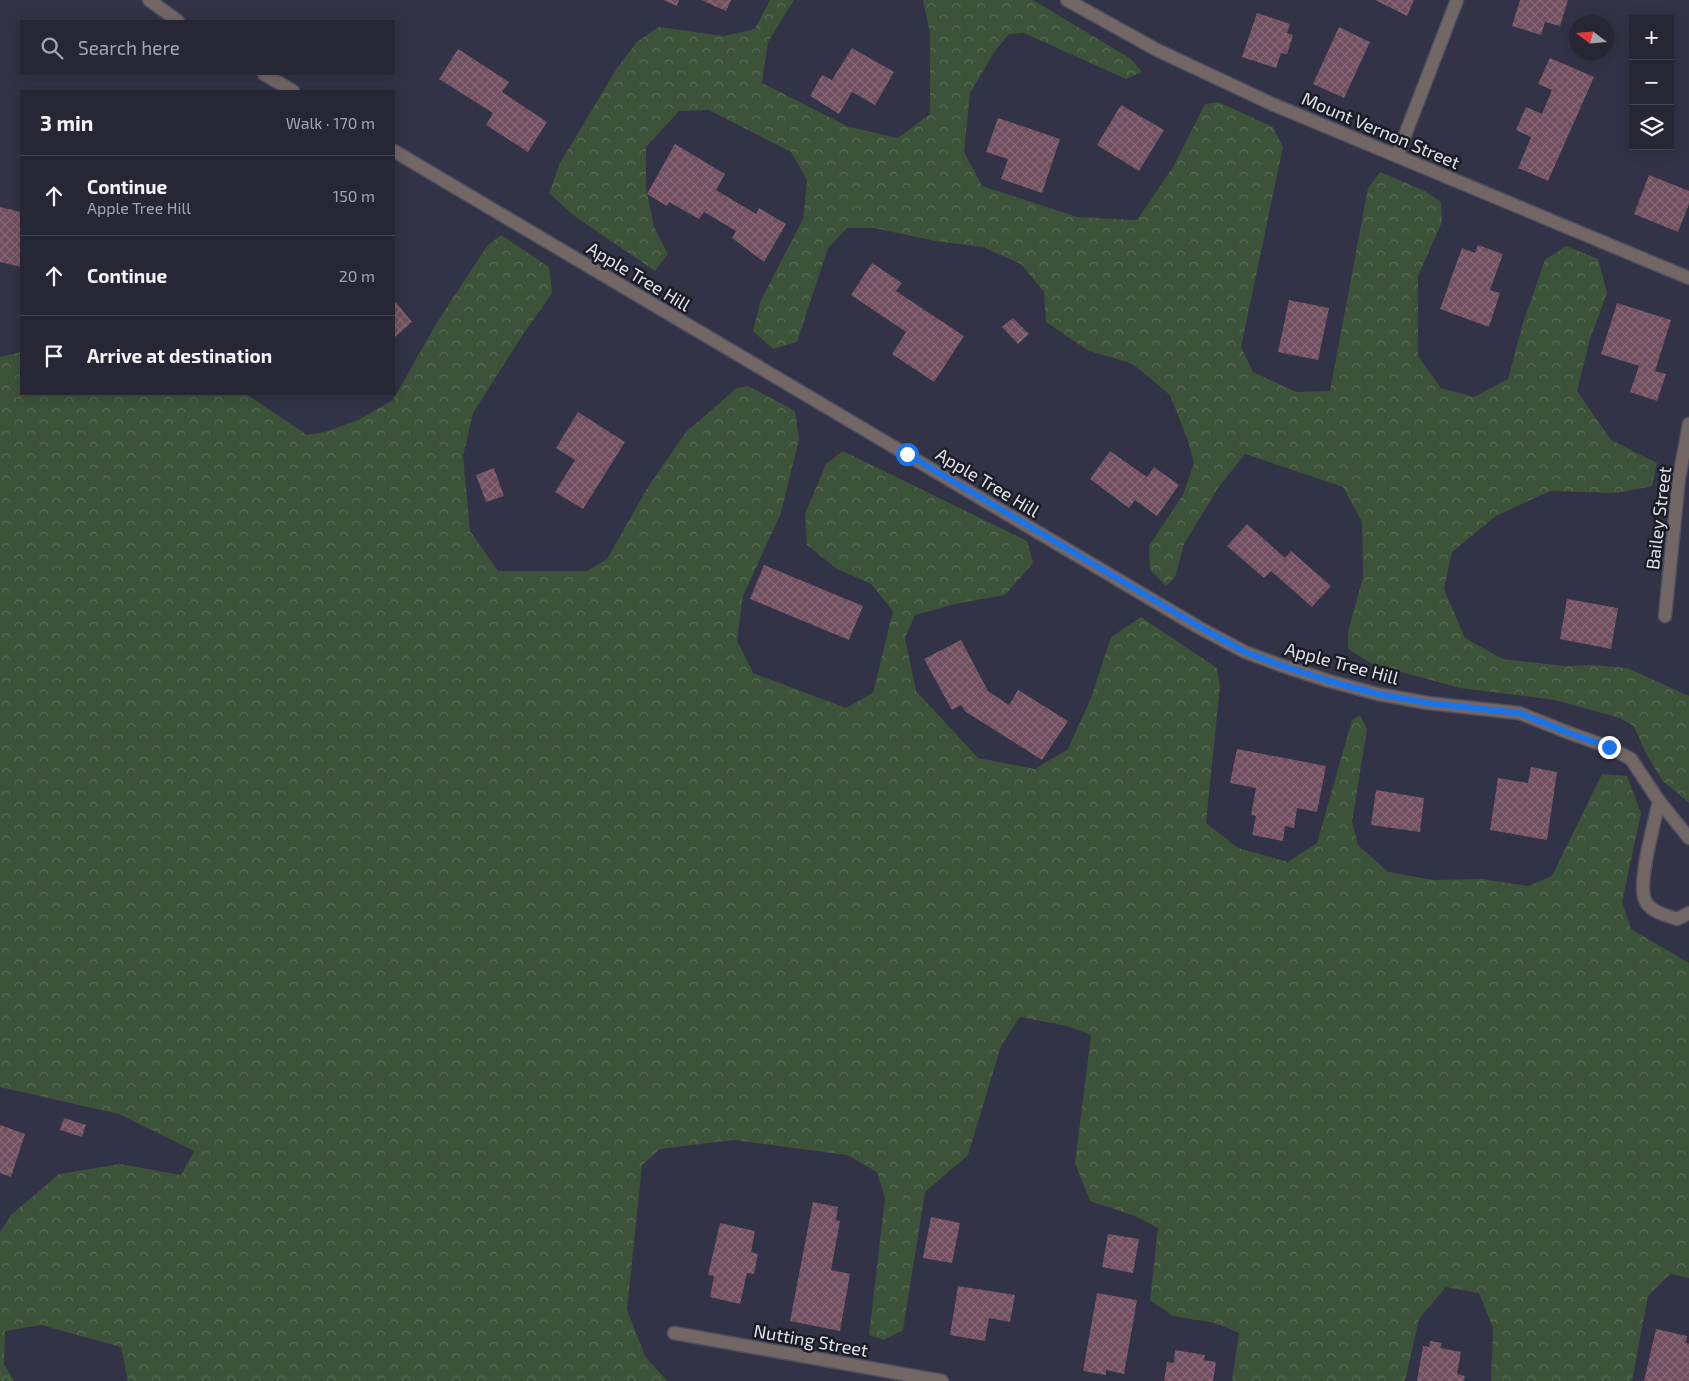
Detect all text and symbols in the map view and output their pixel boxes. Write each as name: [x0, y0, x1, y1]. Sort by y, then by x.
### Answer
north arrow: [1569, 15, 1614, 60]
map controls: [1629, 15, 1674, 150]
button: +: [1629, 15, 1674, 60]
search box: [20, 20, 395, 75]
icon: search: [38, 34, 66, 62]
text: Search here: [78, 36, 180, 59]
button: −: [1629, 60, 1674, 105]
street label: Mount Vernon Street: [1299, 87, 1463, 173]
button: layers: [1629, 105, 1674, 150]
text: 3 min: [40, 110, 93, 135]
text: Walk · 170 m: [286, 113, 375, 132]
text: Continue: [87, 175, 167, 198]
icon: ahead: [40, 182, 68, 210]
text: 150 m: [333, 186, 375, 205]
text: Apple Tree Hill: [87, 198, 191, 217]
street label: Apple Tree Hill: [583, 236, 695, 316]
icon: ahead: [40, 262, 68, 290]
text: Continue: [87, 264, 167, 287]
text: 20 m: [339, 266, 375, 285]
icon: arrive: [40, 342, 68, 370]
text: Arrive at destination: [87, 344, 272, 367]
street label: Apple Tree Hill: [932, 442, 1044, 522]
route start: [896, 443, 919, 466]
street label: Bailey Street: [1641, 465, 1675, 571]
street label: Apple Tree Hill: [1283, 637, 1402, 689]
route end: [1598, 736, 1621, 759]
street label: Nutting Street: [752, 1319, 870, 1361]

